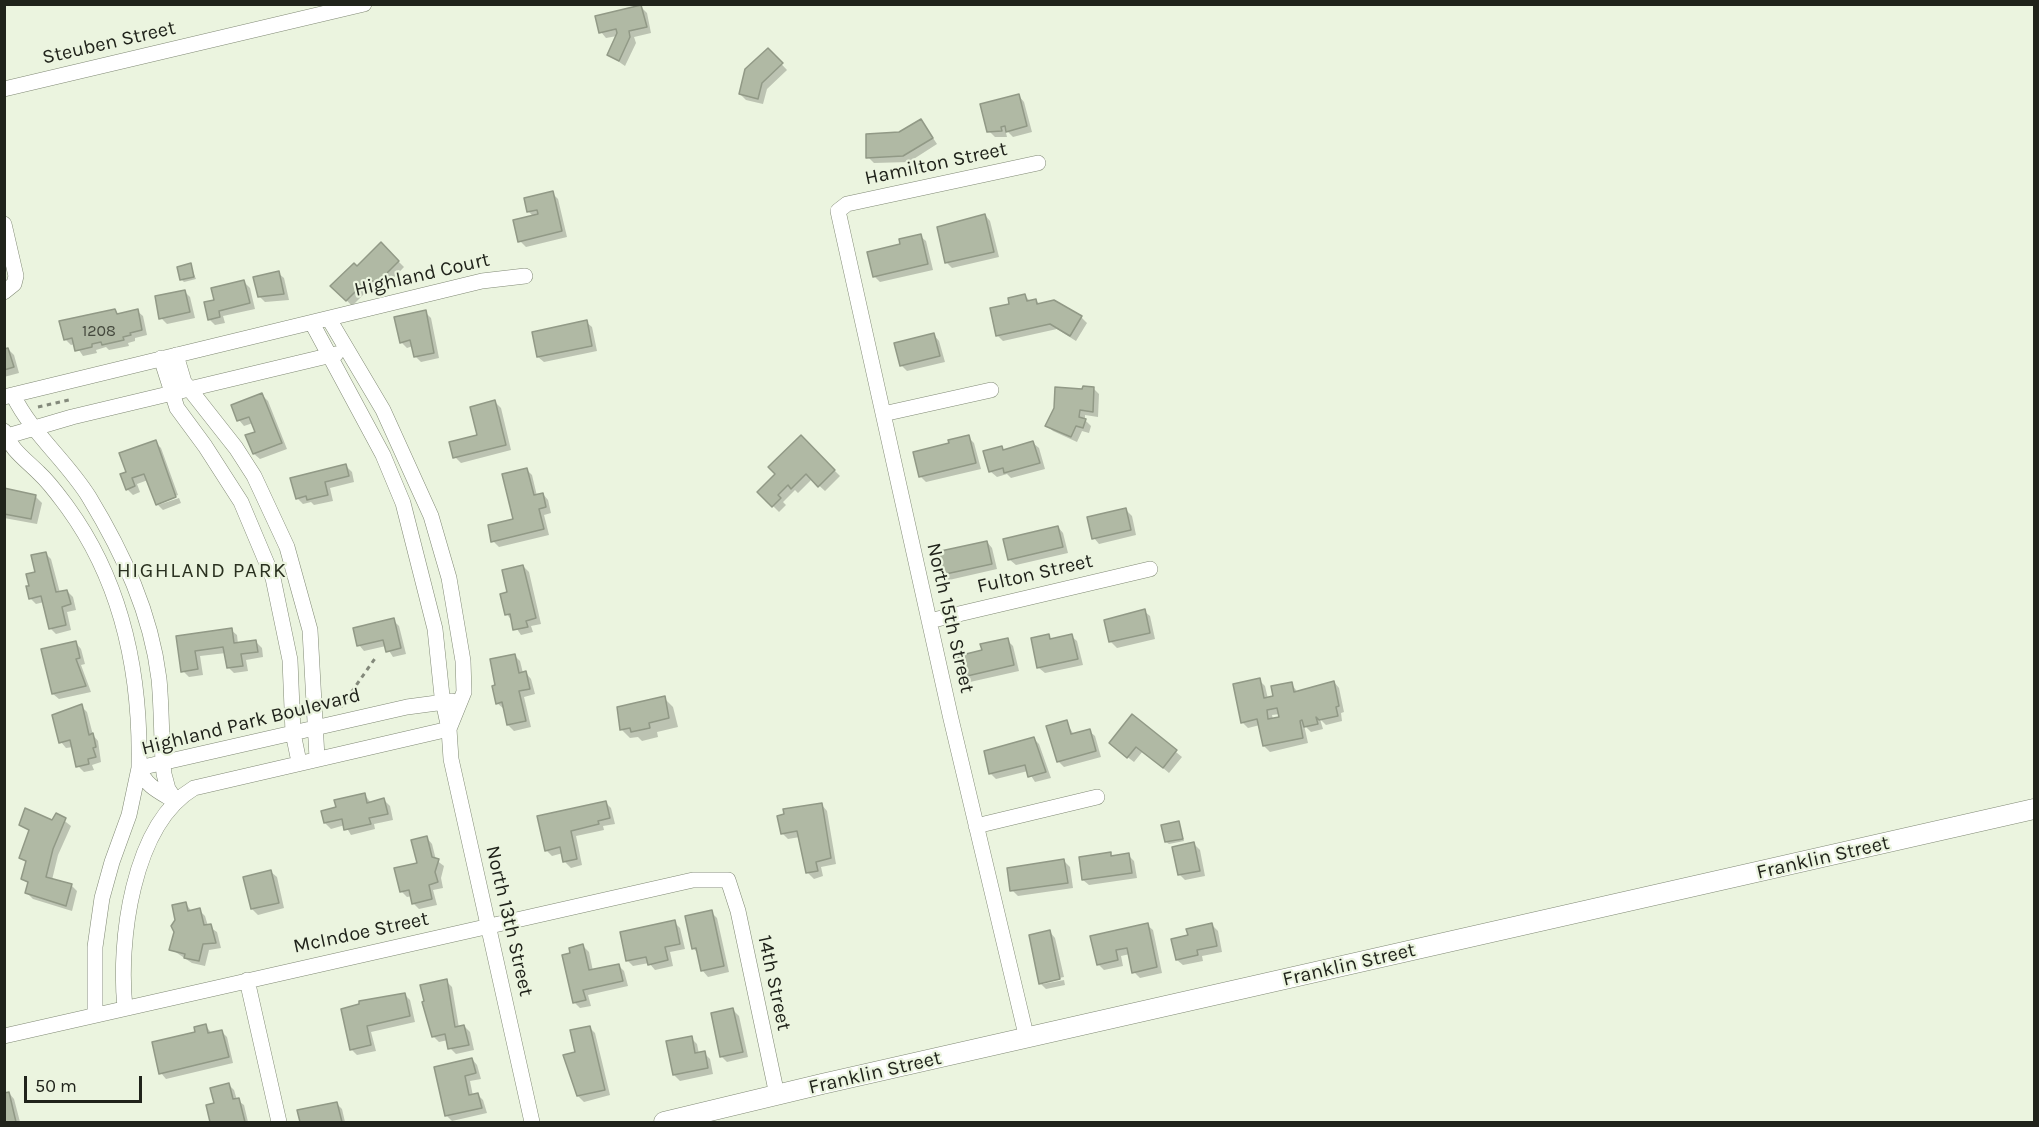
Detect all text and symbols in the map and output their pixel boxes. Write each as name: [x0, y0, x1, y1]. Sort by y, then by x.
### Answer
street label: Steuben Street: [40, 16, 178, 70]
street label: Hamilton Street: [863, 137, 1009, 191]
street label: Highland Court: [352, 248, 492, 302]
house number: 1208: [82, 321, 116, 341]
street label: North 15th Street: [921, 541, 979, 695]
street label: Fulton Street: [975, 549, 1095, 599]
district label: HIGHLAND PARK: [117, 558, 287, 584]
street label: Highland Park Boulevard: [139, 683, 363, 761]
street label: Franklin Street: [1754, 831, 1892, 885]
street label: North 13th Street: [480, 843, 538, 999]
street label: McIndoe Street: [291, 907, 431, 959]
street label: 14th Street: [752, 933, 796, 1033]
street label: Franklin Street: [1280, 938, 1418, 992]
street label: Franklin Street: [806, 1046, 944, 1100]
scale bar: [27, 1064, 146, 1102]
text: 50 m: [35, 1075, 77, 1097]

